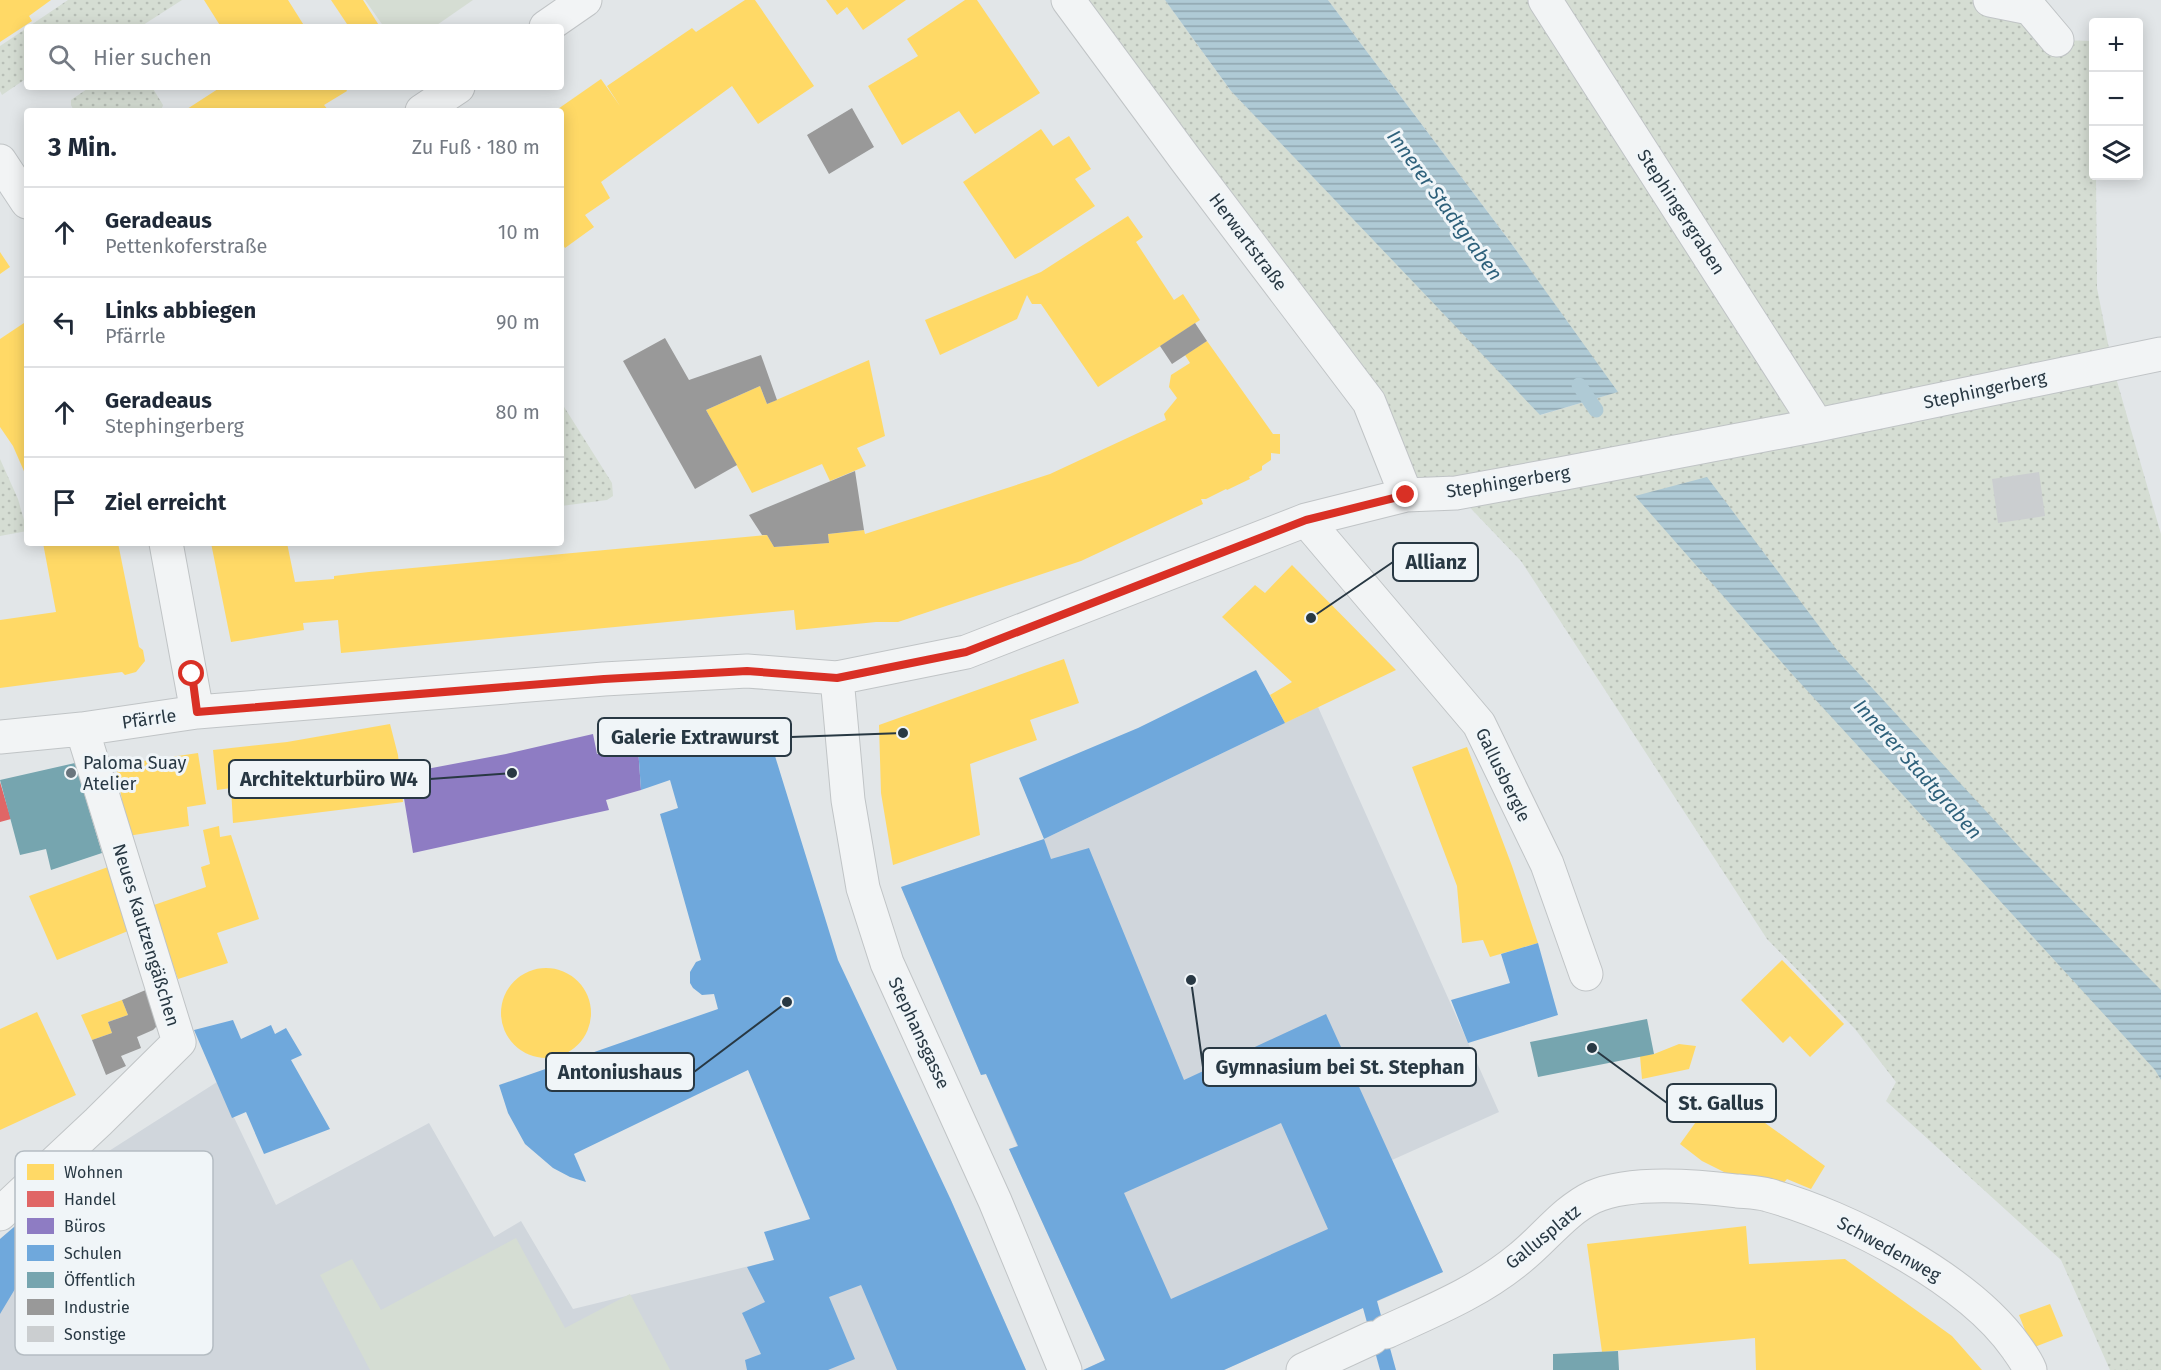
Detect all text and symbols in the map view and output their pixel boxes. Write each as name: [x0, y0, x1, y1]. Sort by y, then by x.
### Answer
map controls: [2089, 18, 2143, 180]
button: +: [2089, 18, 2143, 72]
search box: [24, 24, 564, 90]
icon: search: [45, 41, 78, 74]
text: Hier suchen: [93, 44, 212, 71]
button: −: [2089, 72, 2143, 126]
water label: Innerer Stadtgraben: [1382, 125, 1508, 285]
button: layers: [2089, 126, 2143, 180]
text: 3 Min.: [48, 132, 117, 163]
text: Zu Fuß · 180 m: [412, 135, 540, 159]
street label: Stephingergraben: [1632, 145, 1730, 279]
street label: Herwartstraße: [1204, 189, 1292, 295]
text: Geradeaus: [105, 207, 212, 234]
icon: ahead: [48, 216, 81, 249]
text: 10 m: [498, 220, 540, 244]
text: Pettenkoferstraße: [105, 234, 267, 258]
text: Links abbiegen: [105, 297, 256, 324]
icon: left: [48, 306, 81, 339]
text: 90 m: [496, 310, 540, 334]
text: Pfärrle: [105, 324, 166, 348]
street label: Stephingerberg: [1922, 366, 2049, 414]
text: Geradeaus: [105, 387, 212, 414]
icon: ahead: [48, 396, 81, 429]
text: 80 m: [495, 400, 540, 424]
text: Stephingerberg: [105, 414, 244, 438]
street label: Stephingerberg: [1445, 461, 1572, 503]
route end: [1392, 481, 1418, 507]
icon: arrive: [48, 486, 81, 519]
text: Ziel erreicht: [105, 489, 226, 516]
callout: Allianz: [1393, 543, 1478, 581]
text: Allianz: [1405, 550, 1467, 574]
route start: [178, 660, 204, 686]
water label: Innerer Stadtgraben: [1849, 694, 1987, 844]
street label: Pfärrle: [120, 704, 178, 734]
callout: Galerie Extrawurst: [598, 718, 791, 756]
street label: Gallusbergle: [1471, 724, 1535, 826]
text: Galerie Extrawurst: [611, 725, 779, 749]
place label: Paloma Suay Atelier: [83, 752, 187, 795]
callout: Architekturbüro W4: [229, 760, 430, 798]
marker: Paloma Suay Atelier: [64, 766, 78, 780]
text: Architekturbüro W4: [239, 767, 418, 791]
street label: Neues Kautzengäßchen: [108, 841, 184, 1029]
street label: Stephansgasse: [883, 974, 955, 1092]
callout: Gymnasium bei St. Stephan: [1203, 1048, 1476, 1086]
callout: Antoniushaus: [546, 1053, 694, 1091]
text: Gymnasium bei St. Stephan: [1216, 1055, 1464, 1079]
text: Antoniushaus: [557, 1060, 682, 1084]
callout: St. Gallus: [1667, 1084, 1776, 1122]
text: St. Gallus: [1678, 1091, 1764, 1115]
legend: [15, 1151, 213, 1355]
text: Wohnen: [64, 1163, 123, 1182]
text: Handel: [64, 1190, 116, 1209]
street label: Gallusplatz: [1501, 1200, 1585, 1274]
street label: Schwedenweg: [1833, 1212, 1945, 1287]
text: Büros: [64, 1217, 106, 1236]
text: Schulen: [64, 1244, 122, 1263]
text: Öffentlich: [64, 1271, 136, 1290]
text: Industrie: [64, 1298, 130, 1317]
text: Sonstige: [64, 1325, 126, 1344]

